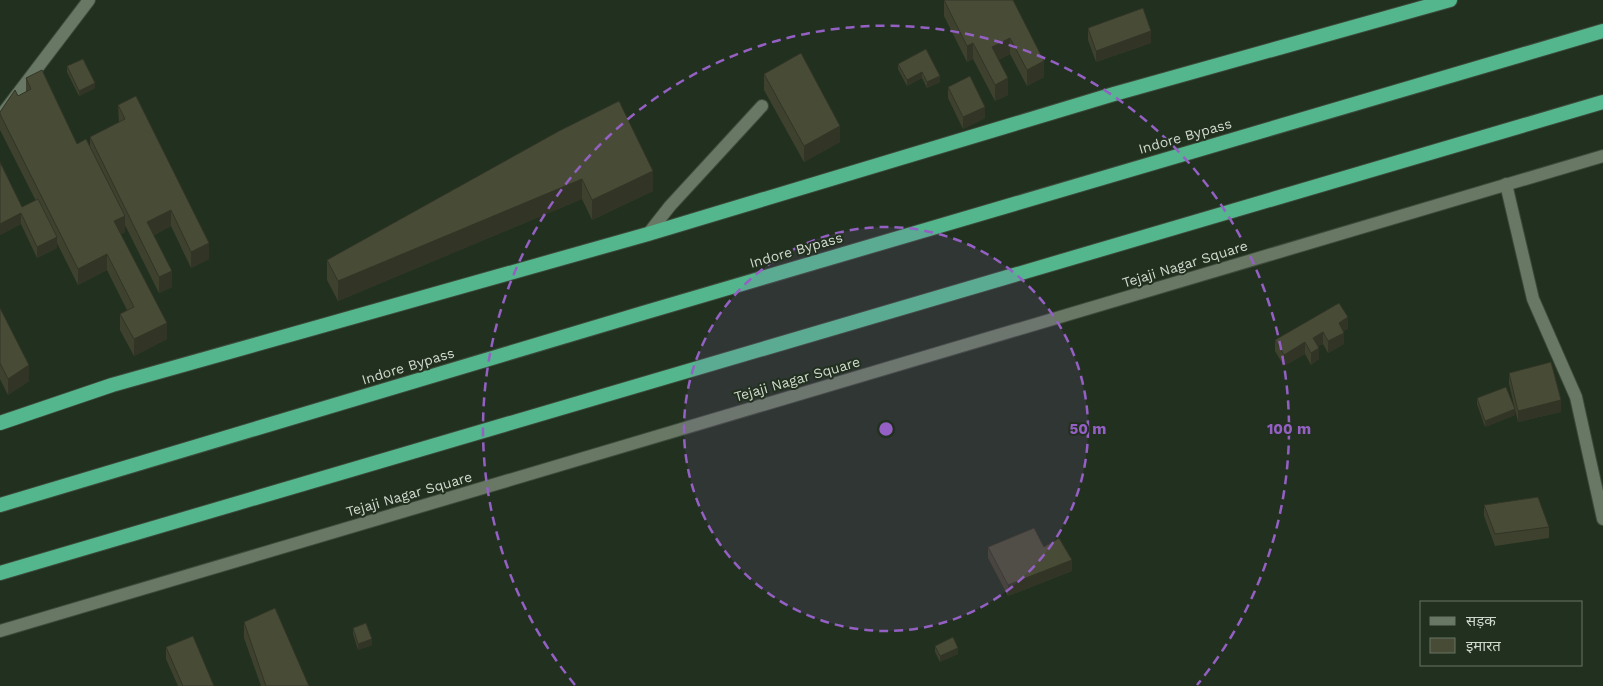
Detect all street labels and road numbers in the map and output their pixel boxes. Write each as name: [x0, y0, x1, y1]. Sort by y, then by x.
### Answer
street label: Indore Bypass: [1137, 115, 1233, 157]
street label: Indore Bypass: [748, 229, 844, 271]
street label: Tejaji Nagar Square: [1120, 237, 1250, 291]
street label: Indore Bypass: [360, 344, 456, 388]
street label: Tejaji Nagar Square: [732, 353, 862, 405]
street label: Tejaji Nagar Square: [344, 468, 474, 520]

